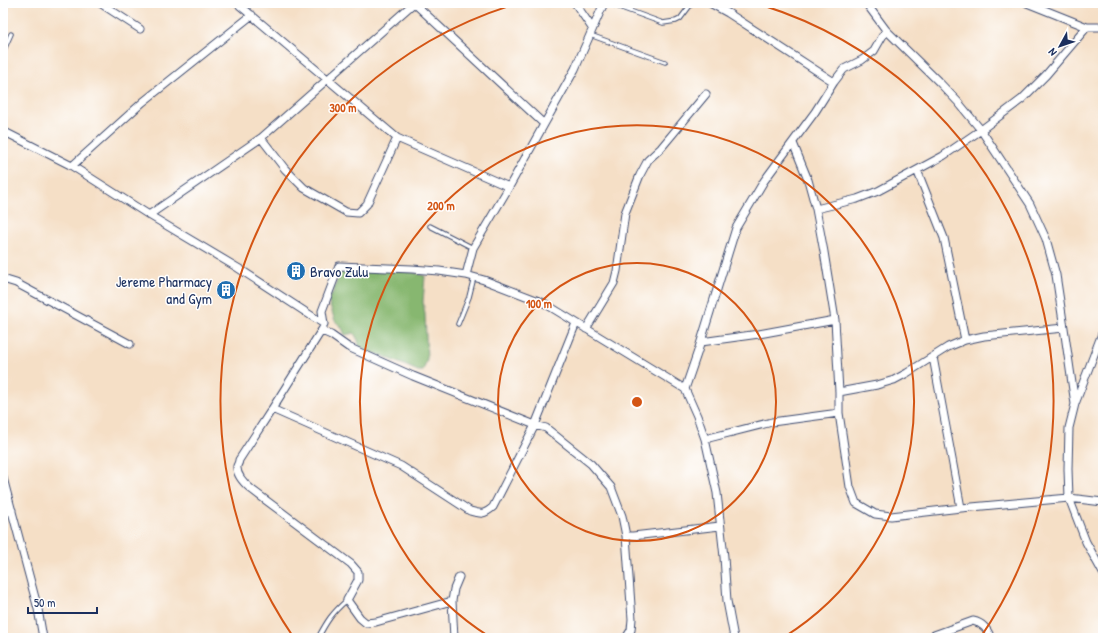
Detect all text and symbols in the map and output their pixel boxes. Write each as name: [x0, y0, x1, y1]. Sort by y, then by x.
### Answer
north arrow: [1040, 26, 1080, 66]
text: N: [1045, 46, 1060, 59]
text: 300 m: [329, 99, 357, 116]
text: 200 m: [427, 197, 455, 214]
building icon: Bravo Zulu: [285, 260, 307, 282]
place label: Bravo Zulu: [310, 261, 368, 282]
place label: Jereme Pharmacy and Gym: [116, 271, 212, 309]
building icon: Jereme Pharmacy and Gym: [215, 279, 237, 301]
text: 100 m: [526, 295, 552, 312]
centre of rings: [630, 395, 644, 409]
scale bar: [28, 589, 97, 615]
text: 50 m: [34, 594, 55, 611]

